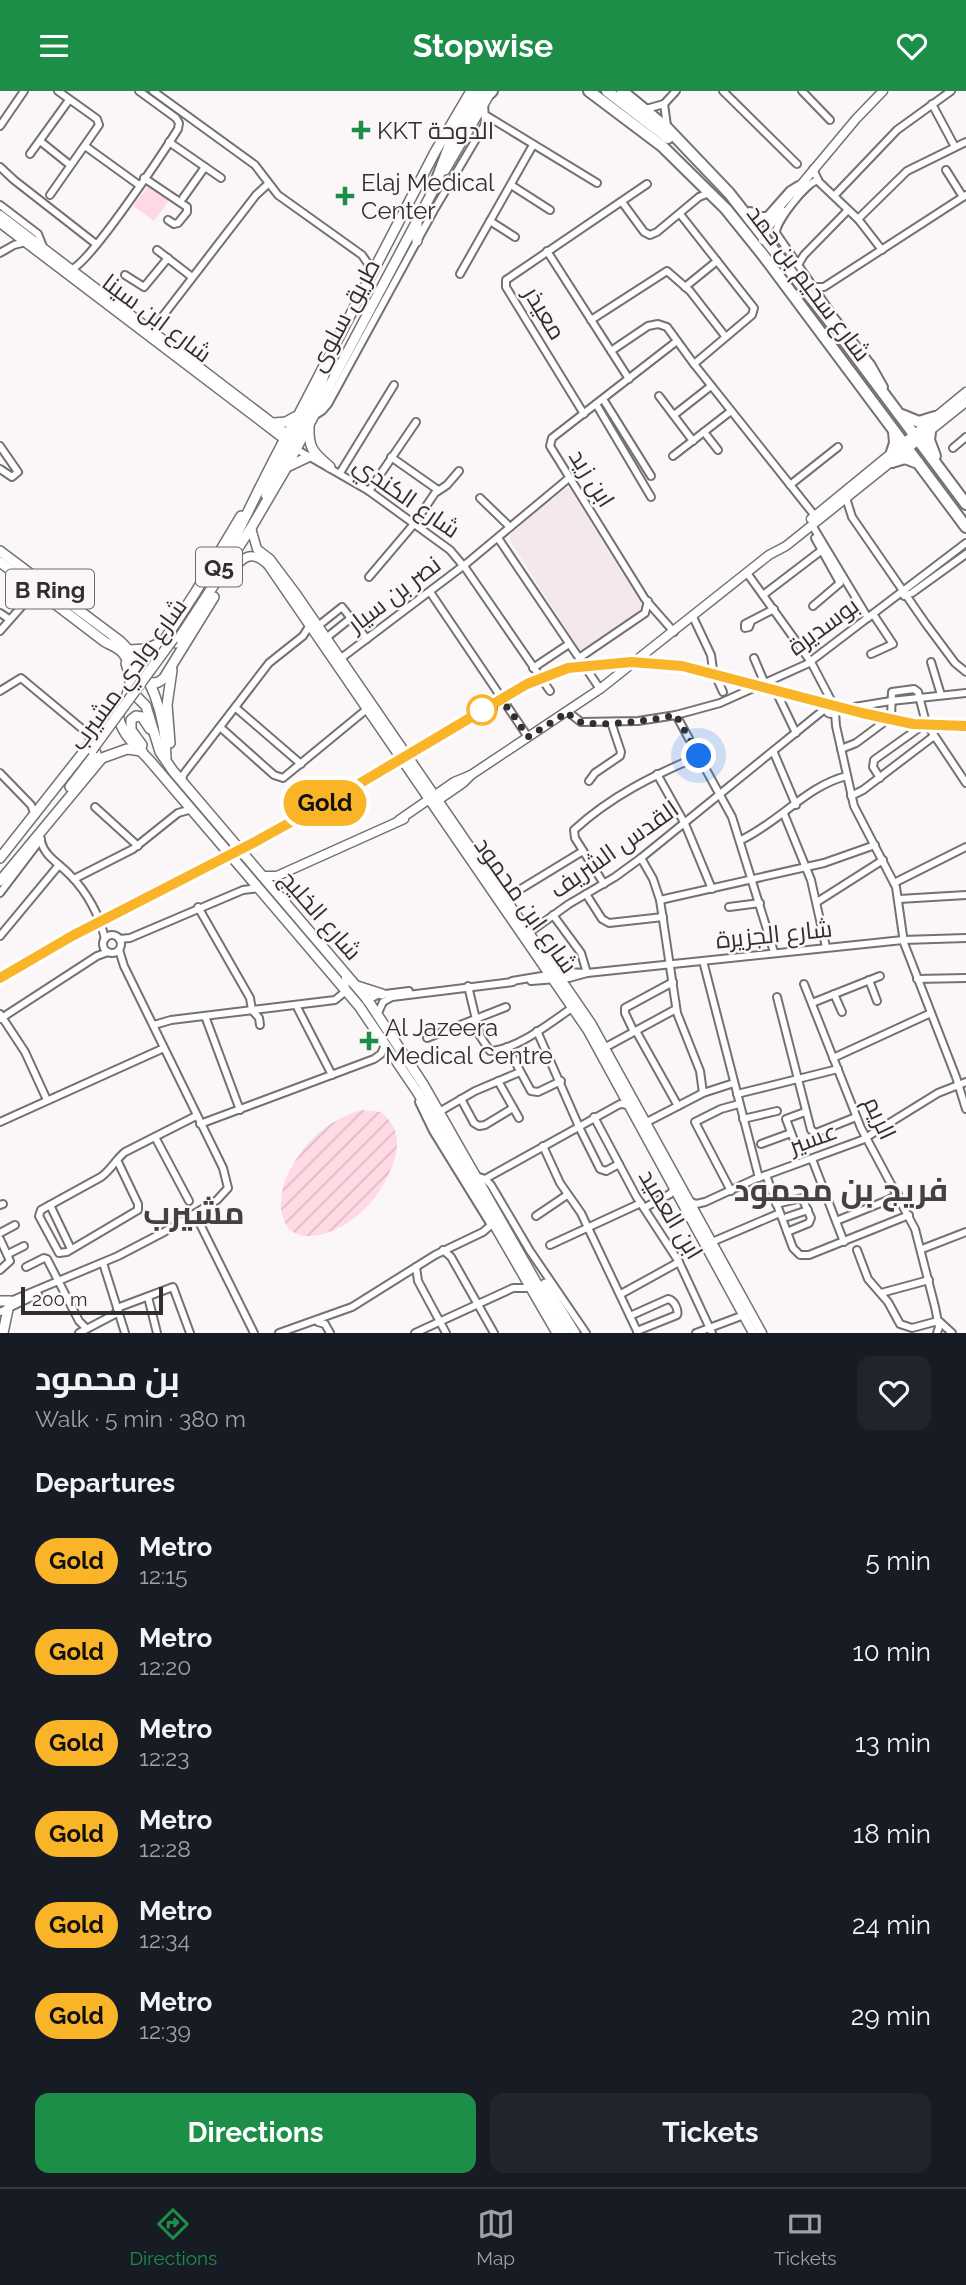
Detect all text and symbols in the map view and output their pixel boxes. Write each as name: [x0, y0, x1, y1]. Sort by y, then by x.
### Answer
icon: menu: [35, 27, 73, 65]
text: Stopwise: [413, 27, 553, 64]
icon: heart: [893, 27, 931, 65]
place label: KKT الدوحة: [377, 116, 494, 145]
marker: KKT الدوحة: [351, 120, 371, 140]
place label: Elaj Medical Center: [361, 168, 495, 225]
marker: Elaj Medical Center: [335, 186, 355, 206]
street label: شارع سحيم بن حمد: [739, 199, 877, 368]
street label: طريق سلوى: [302, 254, 387, 377]
street label: شارع ابن سينا: [95, 267, 217, 370]
street label: معيذر: [517, 279, 572, 345]
street label: ابن زيد: [563, 443, 621, 513]
street label: شارع الكندي: [346, 450, 466, 547]
road number: Q5: [196, 547, 242, 587]
street label: نصر بن سيار: [340, 550, 446, 640]
road number: B Ring: [6, 569, 94, 609]
street label: بوسديرة: [782, 591, 864, 661]
street label: شارع وادي مشيرب: [63, 592, 196, 758]
unlabelled marker: [467, 695, 497, 725]
your location: [681, 738, 716, 773]
line badge: Gold: [276, 780, 374, 826]
text: Gold: [297, 788, 353, 817]
street label: القدس الشريف: [544, 794, 684, 904]
street label: شارع ابن محمود: [467, 831, 584, 980]
street label: شارع الخليج: [273, 864, 368, 967]
street label: شارع الجزيرة: [714, 913, 834, 957]
place label: Al Jazeera Medical Centre: [385, 1013, 553, 1070]
marker: Al Jazeera Medical Centre: [359, 1031, 379, 1051]
street label: الريم: [856, 1092, 903, 1145]
street label: عسير: [783, 1116, 841, 1161]
street label: ابن العميد: [633, 1164, 709, 1264]
district label: فريج بن محمود: [734, 1171, 948, 1212]
district label: مشيرب: [143, 1194, 245, 1232]
scale bar: [21, 1284, 163, 1316]
text: 200 m: [32, 1288, 87, 1310]
button: heart: [857, 1356, 931, 1430]
text: بن محمود: [35, 1359, 180, 1398]
text: Walk · 5 min · 380 m: [35, 1405, 246, 1432]
text: Departures: [35, 1468, 175, 1498]
text: Metro: [139, 1532, 212, 1562]
text: Gold: [49, 1546, 104, 1575]
text: 5 min: [865, 1546, 931, 1576]
text: 12:15: [139, 1562, 188, 1589]
text: Metro: [139, 1623, 212, 1653]
text: Gold: [49, 1637, 104, 1666]
text: 10 min: [853, 1637, 931, 1667]
text: 12:20: [139, 1653, 191, 1680]
text: Metro: [139, 1714, 212, 1744]
text: Gold: [49, 1728, 104, 1757]
text: 13 min: [855, 1728, 931, 1758]
text: 12:23: [139, 1744, 189, 1771]
text: Metro: [139, 1805, 212, 1835]
text: Gold: [49, 1819, 104, 1848]
text: 18 min: [853, 1819, 931, 1849]
text: 12:28: [139, 1835, 191, 1862]
text: Metro: [139, 1896, 212, 1926]
text: Gold: [49, 1910, 104, 1939]
text: 24 min: [852, 1910, 931, 1940]
text: 12:34: [139, 1926, 190, 1953]
text: Metro: [139, 1987, 212, 2017]
text: Gold: [49, 2001, 104, 2030]
text: 29 min: [851, 2001, 931, 2031]
text: 12:39: [139, 2017, 191, 2044]
button: Directions: [35, 2093, 476, 2173]
button: Tickets: [490, 2093, 931, 2173]
tab: Directions: [130, 2205, 217, 2269]
tab: Map: [476, 2205, 515, 2269]
tab: Tickets: [774, 2205, 836, 2269]

